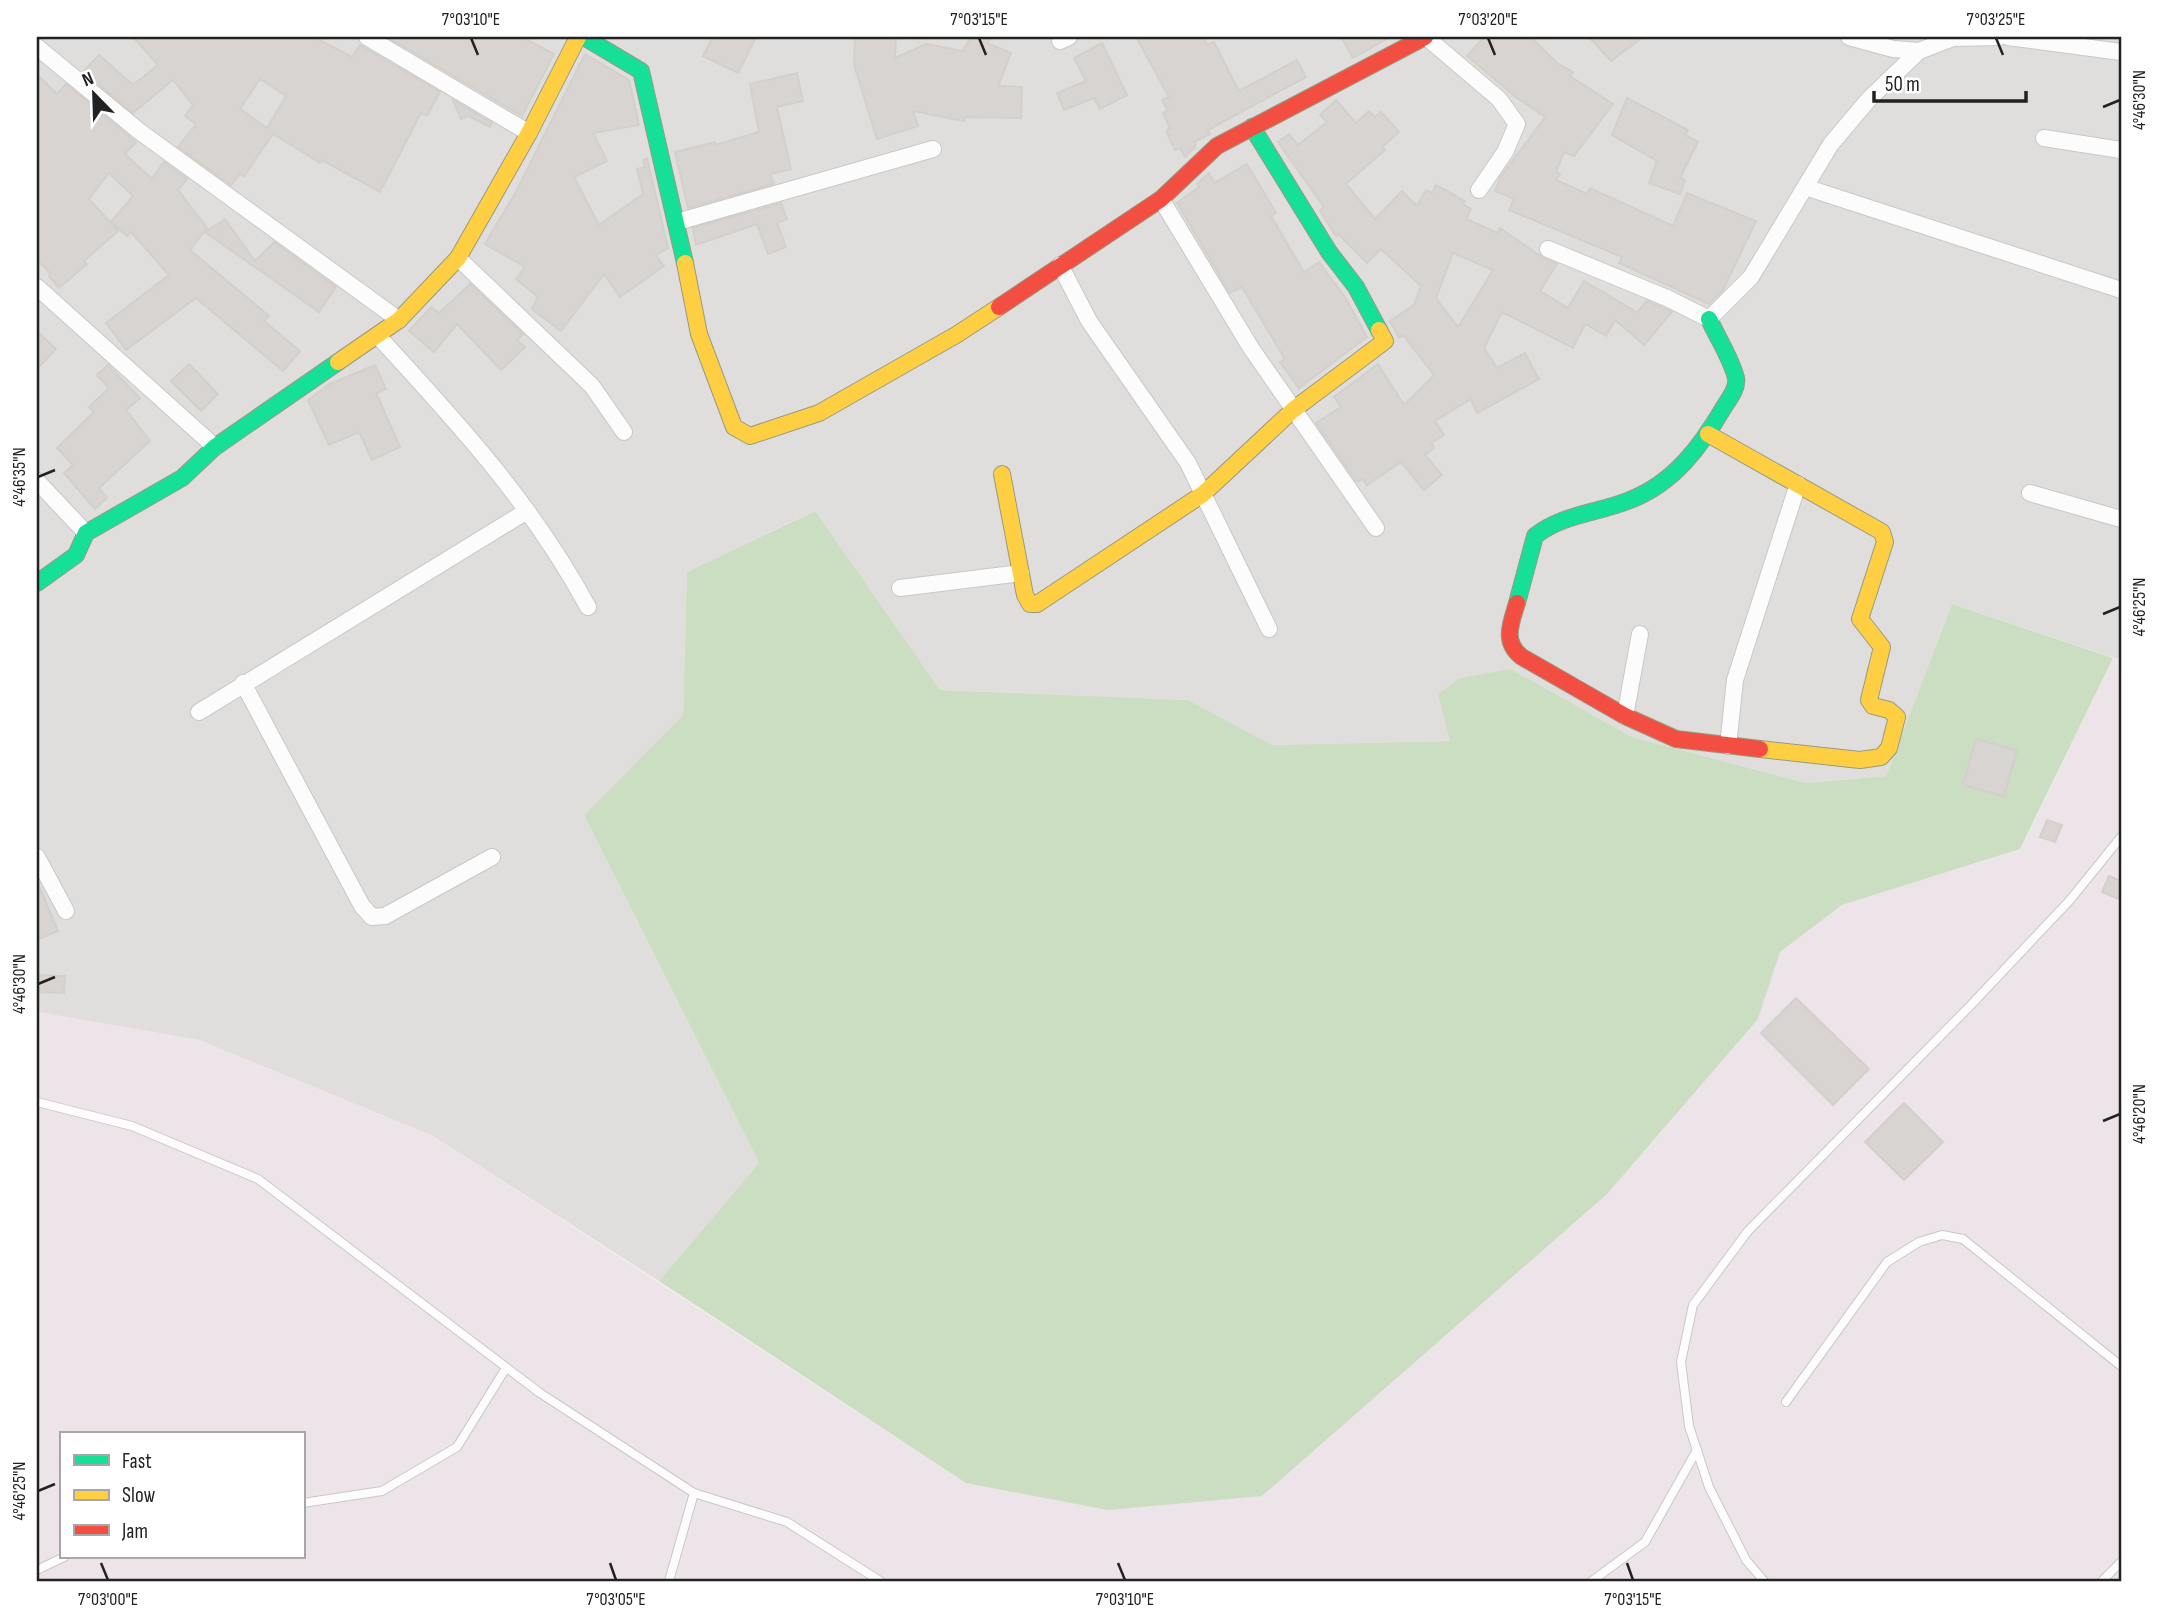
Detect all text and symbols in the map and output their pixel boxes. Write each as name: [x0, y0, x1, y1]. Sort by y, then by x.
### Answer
text: 7°03'10"E: [442, 9, 500, 30]
text: 7°03'15"E: [950, 9, 1008, 30]
text: 7°03'20"E: [1458, 9, 1518, 30]
text: 7°03'25"E: [1967, 9, 2025, 30]
north arrow: [60, 60, 130, 130]
scale bar: [1874, 60, 2027, 104]
text: N: [79, 67, 97, 92]
text: 4°46'30"N: [2129, 70, 2150, 130]
text: 50 m: [1885, 72, 1920, 97]
text: 4°46'35"N: [9, 447, 30, 507]
text: 4°46'25"N: [2129, 577, 2150, 637]
text: 4°46'30"N: [9, 954, 30, 1014]
text: 4°46'20"N: [2129, 1084, 2150, 1144]
legend: [60, 1432, 304, 1558]
text: Fast: [122, 1449, 152, 1474]
text: 4°46'25"N: [9, 1461, 30, 1521]
text: Slow: [122, 1483, 156, 1508]
text: Jam: [121, 1519, 148, 1544]
text: 7°03'00"E: [78, 1589, 138, 1610]
text: 7°03'05"E: [586, 1589, 646, 1610]
text: 7°03'10"E: [1096, 1589, 1154, 1610]
text: 7°03'15"E: [1604, 1589, 1662, 1610]

